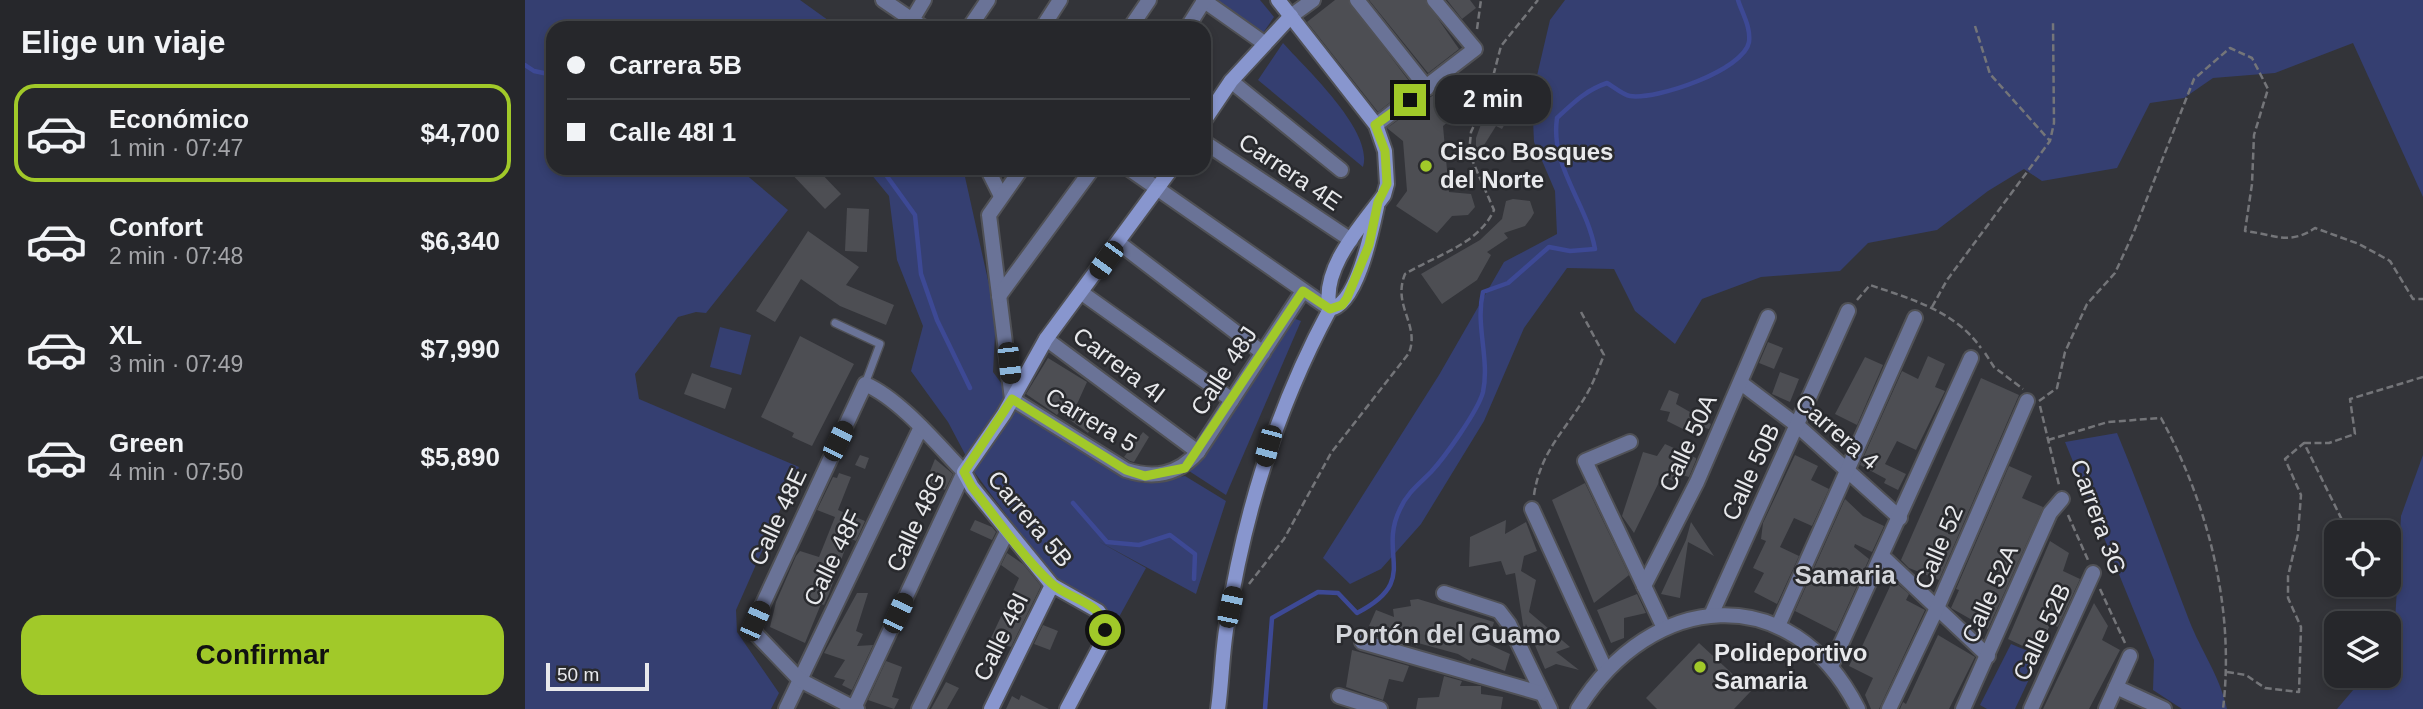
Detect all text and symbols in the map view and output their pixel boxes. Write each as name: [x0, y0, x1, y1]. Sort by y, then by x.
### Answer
text: Elige un viaje: [21, 24, 226, 60]
text: Carrera 5B: [609, 50, 742, 80]
callout: 2 min: [1435, 76, 1550, 124]
route end: [1394, 84, 1426, 116]
text: 2 min: [1463, 86, 1523, 112]
icon: car: [25, 102, 88, 165]
text: Económico: [109, 104, 249, 134]
text: Calle 48I 1: [609, 117, 736, 147]
text: $4,700: [420, 118, 500, 148]
street label: Carrera 4E: [1234, 128, 1346, 216]
text: 1 min · 07:47: [109, 135, 243, 161]
place label: Cisco Bosques del Norte: [1440, 138, 1613, 193]
marker: Cisco Bosques del Norte: [1418, 158, 1434, 174]
icon: car: [25, 210, 88, 273]
text: Confort: [109, 212, 203, 242]
text: $6,340: [420, 226, 500, 256]
car: [1086, 237, 1127, 283]
text: 2 min · 07:48: [109, 243, 243, 269]
icon: car: [25, 318, 88, 381]
text: XL: [109, 320, 142, 350]
street label: Carrera 4I: [1068, 321, 1171, 408]
street label: Calle 48J: [1185, 321, 1262, 420]
text: $7,990: [420, 334, 500, 364]
car: [997, 341, 1022, 385]
text: 3 min · 07:49: [109, 351, 243, 377]
street label: Carrera 5: [1041, 382, 1142, 457]
street label: Carrera 4: [1790, 388, 1884, 475]
street label: Calle 50A: [1653, 390, 1722, 496]
car: [820, 418, 857, 464]
street label: Calle 50B: [1716, 419, 1785, 525]
car: [1253, 423, 1284, 469]
icon: car: [25, 426, 88, 489]
text: Green: [109, 428, 184, 458]
text: $5,890: [420, 442, 500, 472]
street label: Carrera 3G: [2065, 456, 2132, 578]
text: 4 min · 07:50: [109, 459, 243, 485]
street label: Calle 48E: [743, 464, 812, 570]
street label: Carrera 5B: [982, 465, 1078, 572]
street label: Calle 48G: [881, 468, 950, 576]
street label: Calle 52: [1909, 501, 1968, 593]
street label: Calle 48F: [798, 506, 867, 610]
map controls: [2324, 520, 2401, 688]
button: locate: [2324, 520, 2401, 597]
street label: Calle 52A: [1956, 541, 2023, 647]
district label: Samaria: [1794, 560, 1896, 590]
street label: Calle 52B: [2007, 579, 2076, 685]
car: [1216, 584, 1245, 630]
street label: Calle 48I: [968, 588, 1033, 685]
car: [880, 590, 917, 636]
car: [737, 598, 774, 644]
button: layers: [2324, 611, 2401, 688]
route start: [1089, 614, 1121, 646]
button: Confirmar: [21, 615, 504, 695]
district label: Portón del Guamo: [1335, 619, 1561, 649]
place label: Polideportivo Samaria: [1714, 639, 1867, 694]
marker: Polideportivo Samaria: [1692, 659, 1708, 675]
scale bar: [546, 660, 649, 692]
text: 50 m: [557, 664, 599, 685]

